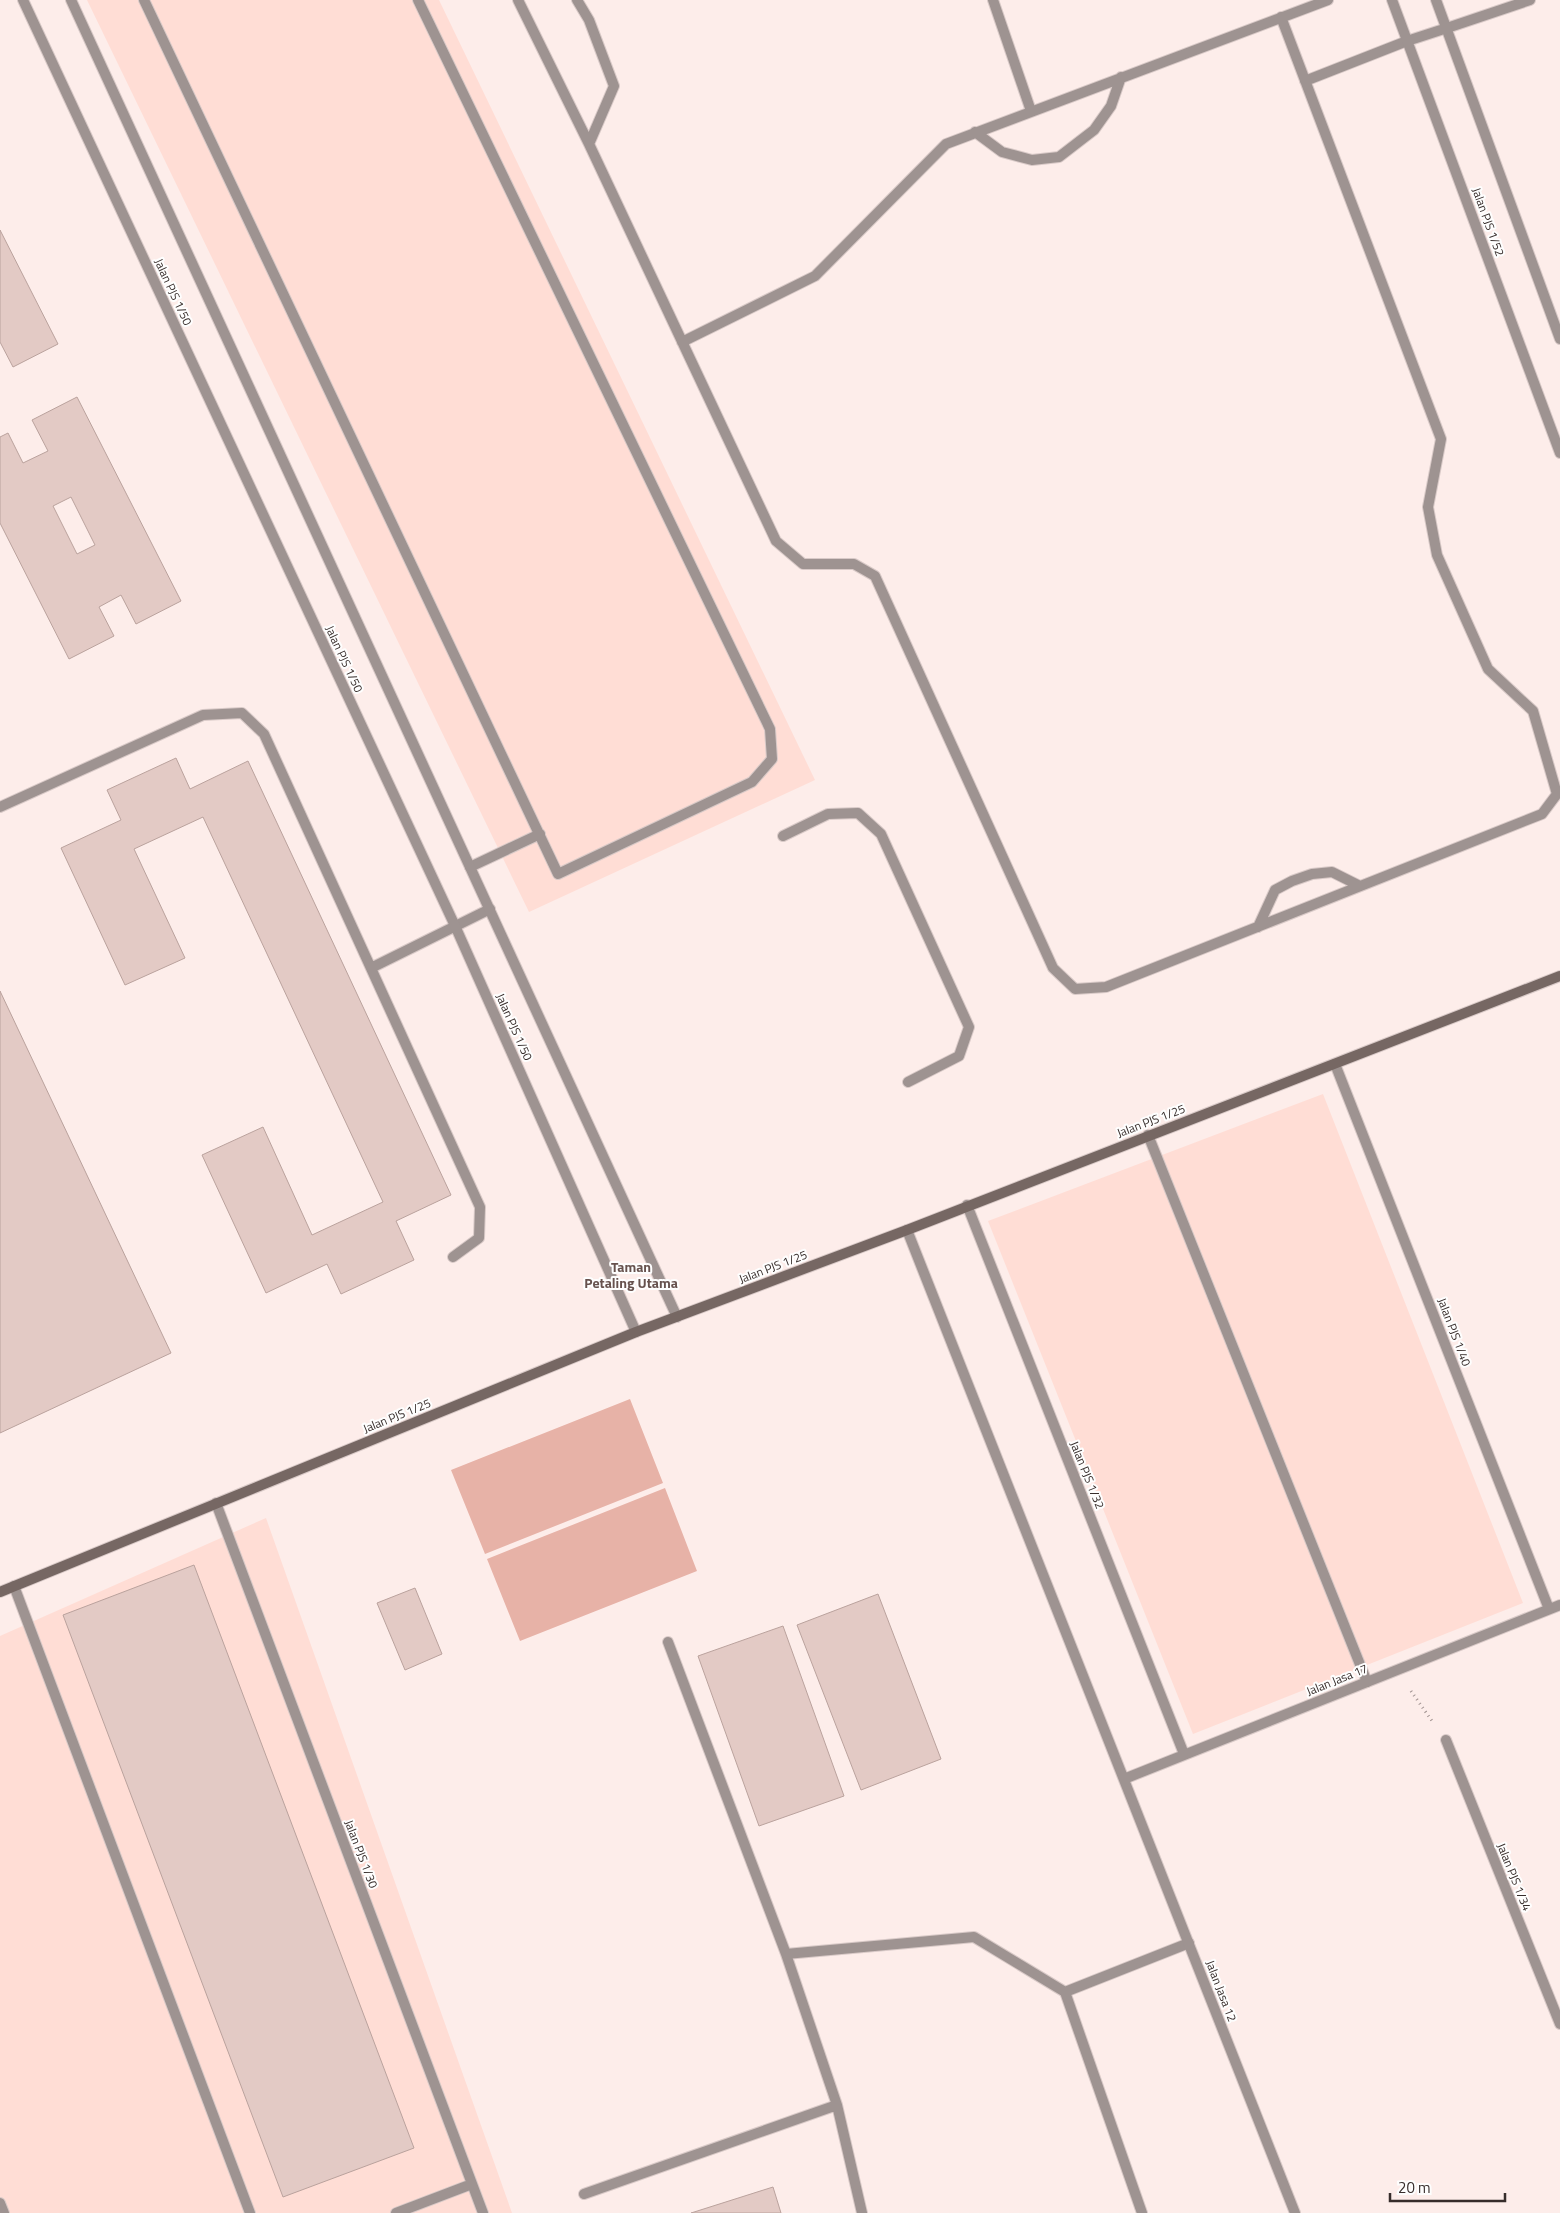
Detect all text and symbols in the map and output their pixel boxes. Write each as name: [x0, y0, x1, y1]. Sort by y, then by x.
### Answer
street label: Jalan PJS 1/52: [1467, 185, 1510, 259]
street label: Jalan PJS 1/50: [150, 255, 197, 329]
street label: Jalan PJS 1/50: [321, 622, 368, 696]
street label: Jalan PJS 1/50: [491, 990, 538, 1064]
street label: Jalan PJS 1/25: [1114, 1099, 1188, 1142]
street label: Jalan PJS 1/25: [736, 1245, 810, 1288]
district label: Taman Petaling Utama: [584, 1256, 678, 1293]
street label: Jalan PJS 1/40: [1433, 1295, 1476, 1369]
street label: Jalan PJS 1/25: [360, 1393, 434, 1438]
street label: Jalan PJS 1/32: [1065, 1438, 1110, 1512]
street label: Jalan Jasa 17: [1303, 1659, 1370, 1700]
street label: Jalan PJS 1/30: [340, 1817, 383, 1891]
street label: Jalan PJS 1/34: [1492, 1840, 1537, 1914]
street label: Jalan Jasa 12: [1201, 1957, 1242, 2024]
scale bar: [1390, 2170, 1505, 2202]
text: 20 m: [1398, 2176, 1431, 2199]

